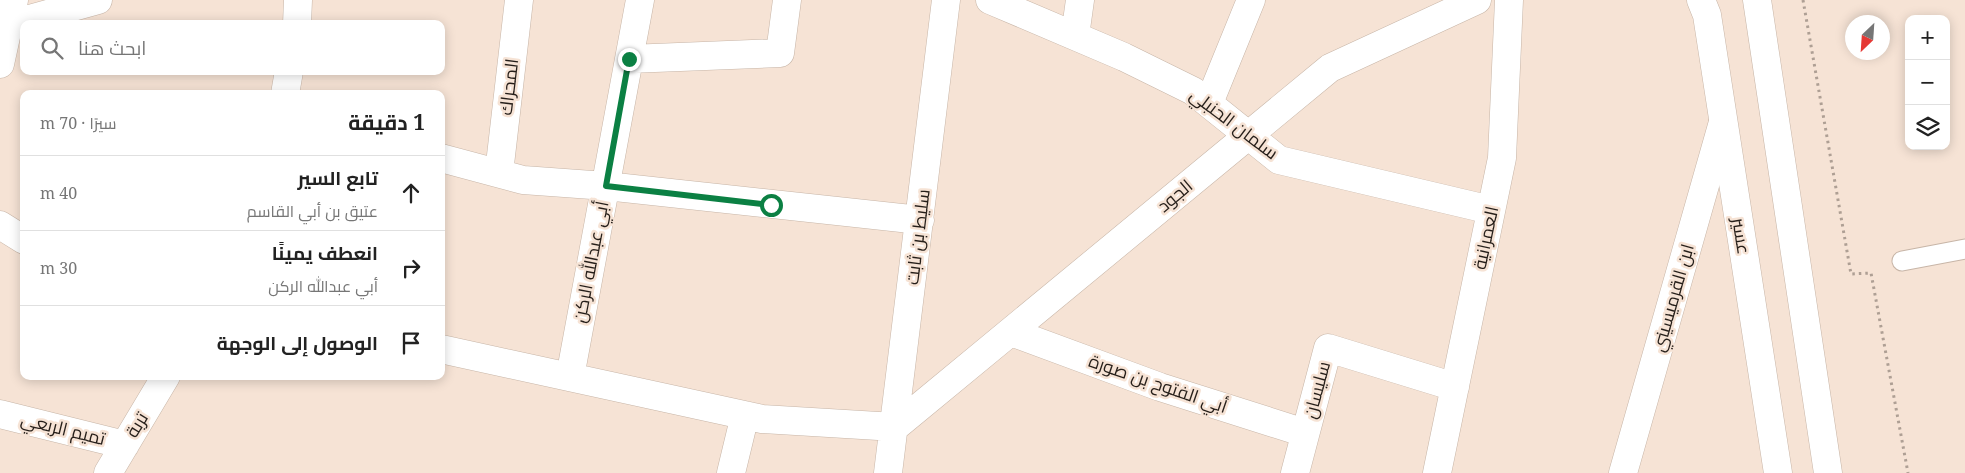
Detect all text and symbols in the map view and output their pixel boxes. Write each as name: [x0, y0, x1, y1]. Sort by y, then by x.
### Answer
north arrow: [1845, 15, 1890, 60]
map controls: [1905, 15, 1950, 150]
button: +: [1905, 15, 1950, 60]
search box: [20, 20, 445, 75]
icon: search: [38, 34, 66, 62]
text: ابحث هنا: [78, 35, 146, 61]
route end: [618, 48, 641, 71]
street label: المحراك: [493, 57, 523, 117]
button: −: [1905, 60, 1950, 105]
street label: سلمان الحنبلي: [1184, 82, 1284, 167]
button: layers: [1905, 105, 1950, 150]
text: 1 دقيقة: [348, 108, 425, 136]
text: سيرًا · 70 m: [40, 112, 117, 134]
text: تابع السير: [298, 165, 378, 191]
street label: الجود: [1151, 173, 1197, 217]
icon: ahead: [397, 179, 425, 207]
text: 40 m: [40, 182, 77, 204]
street label: سليط بن ثابت: [899, 188, 935, 286]
route start: [760, 194, 783, 217]
street label: أبي عبدالله الركن: [566, 199, 617, 325]
text: عتيق بن أبي القاسم: [247, 200, 378, 222]
street label: العمرانية: [1467, 204, 1503, 272]
street label: عسير: [1727, 215, 1757, 256]
text: انعطف يمينًا: [272, 240, 378, 266]
street label: ابن القرميسيني: [1645, 241, 1702, 355]
icon: right: [397, 254, 425, 282]
text: 30 m: [40, 257, 77, 279]
text: أبي عبدالله الركن: [268, 275, 378, 297]
icon: arrive: [397, 329, 425, 357]
text: الوصول إلى الوجهة: [217, 330, 378, 356]
street label: أبي الفتوح بن صورة: [1085, 348, 1231, 421]
street label: سليسان: [1297, 358, 1335, 421]
street label: تميم الربعي: [18, 406, 108, 453]
street label: تربة: [119, 407, 153, 442]

